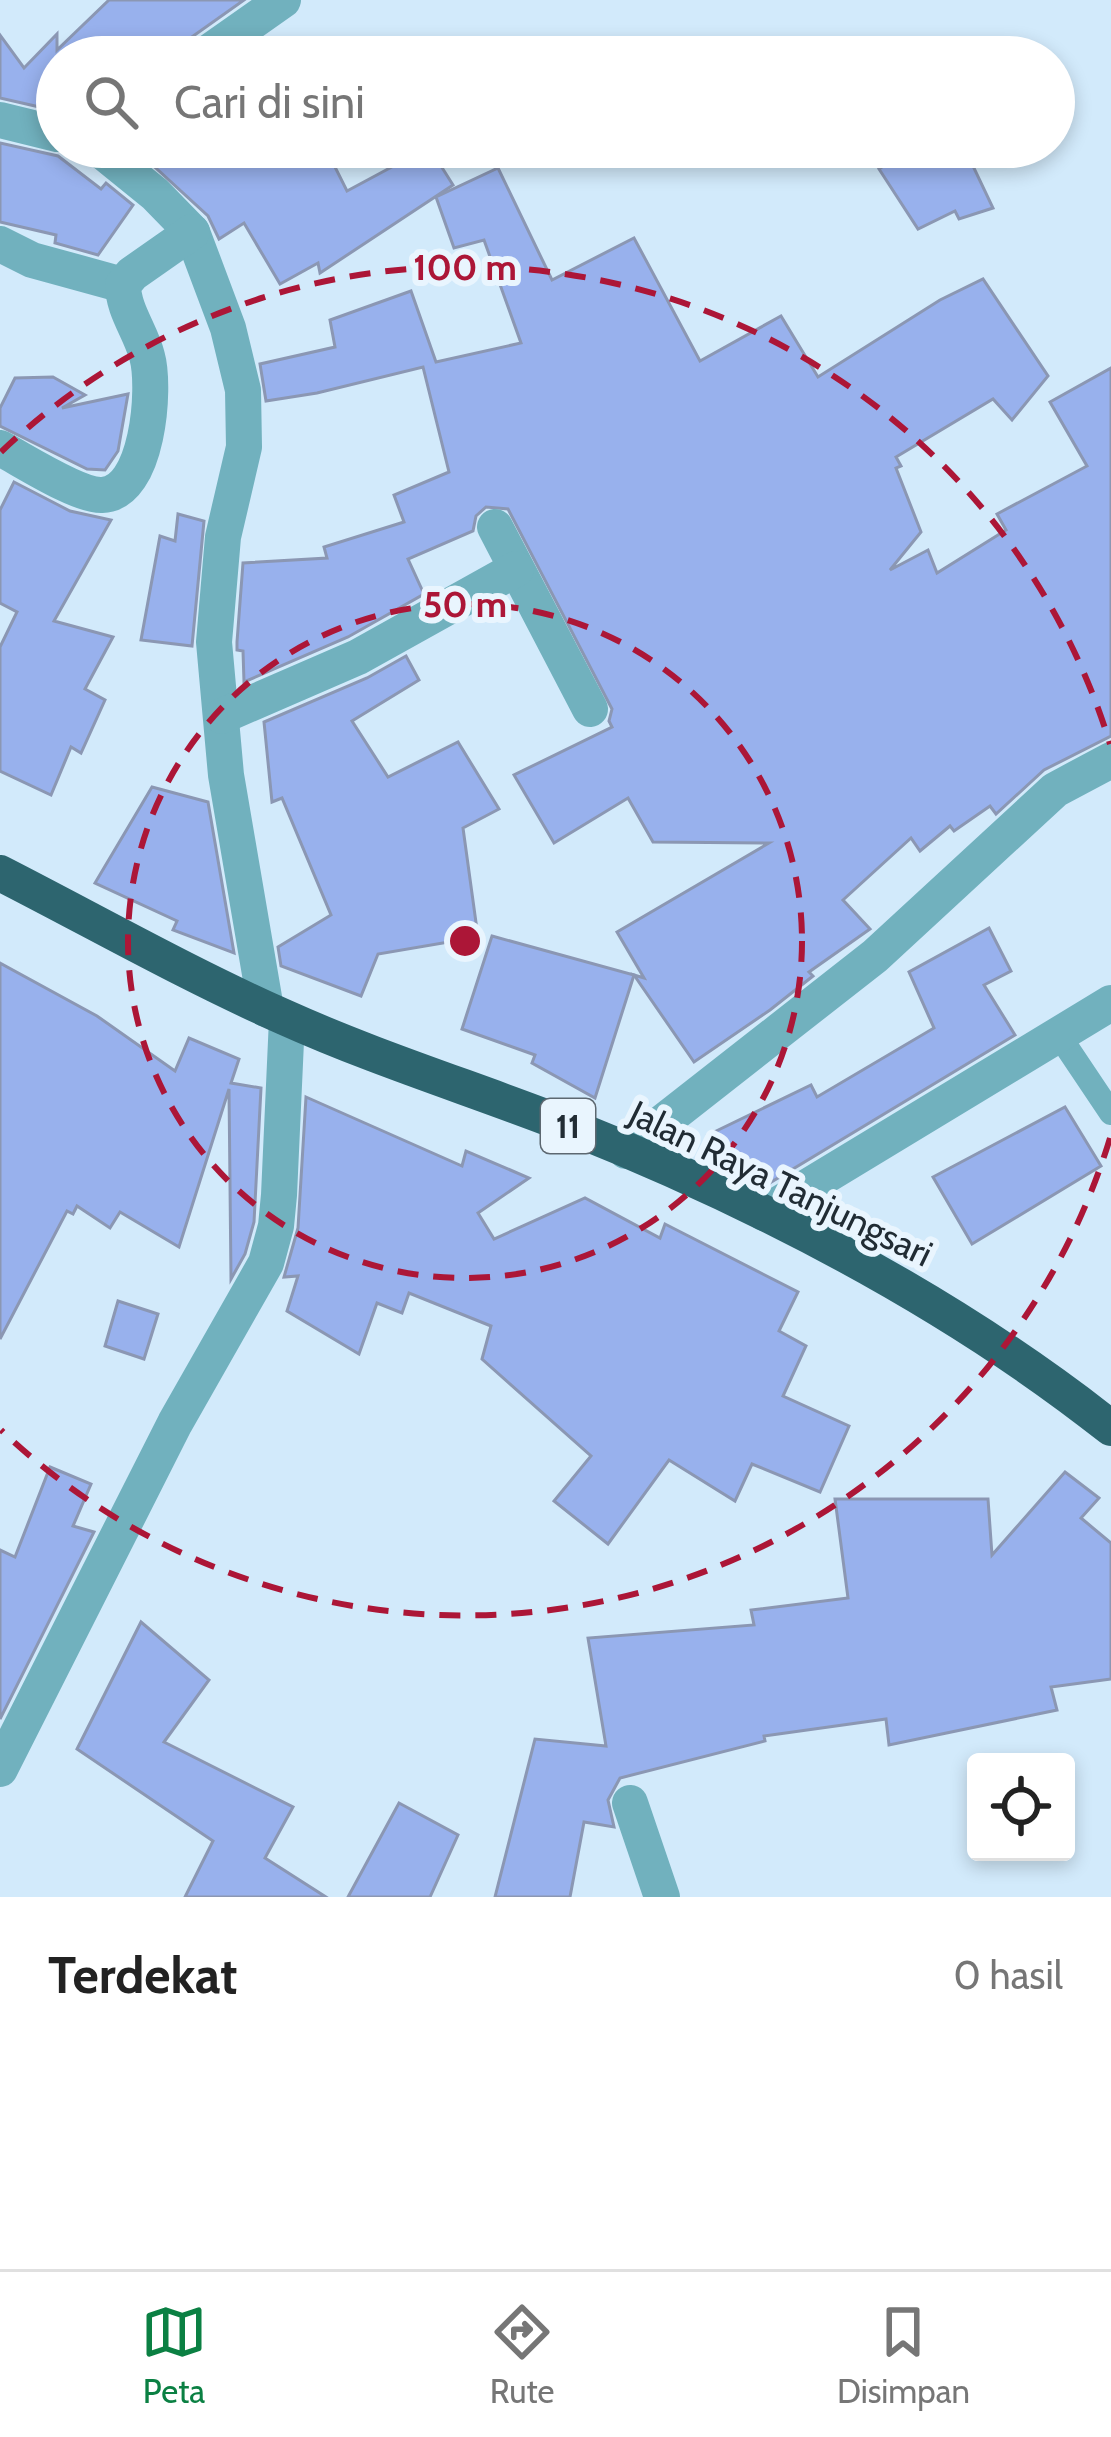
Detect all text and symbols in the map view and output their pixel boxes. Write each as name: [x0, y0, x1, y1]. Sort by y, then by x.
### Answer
search box: [36, 36, 1075, 168]
icon: search: [78, 69, 144, 135]
text: Cari di sini: [174, 75, 365, 129]
text: 100 m: [413, 245, 517, 289]
text: 50 m: [423, 582, 507, 626]
centre of rings: [444, 920, 486, 962]
street label: Jalan Raya Tanjungsari: [621, 1090, 940, 1275]
road number: 11: [541, 1099, 595, 1153]
map controls: [967, 1753, 1075, 1861]
button: locate: [967, 1753, 1075, 1861]
text: Terdekat: [48, 1944, 238, 2006]
text: 0 hasil: [954, 1951, 1063, 1999]
tab: Peta: [141, 2299, 207, 2411]
tab: Rute: [489, 2299, 555, 2411]
tab: Disimpan: [837, 2299, 970, 2411]

